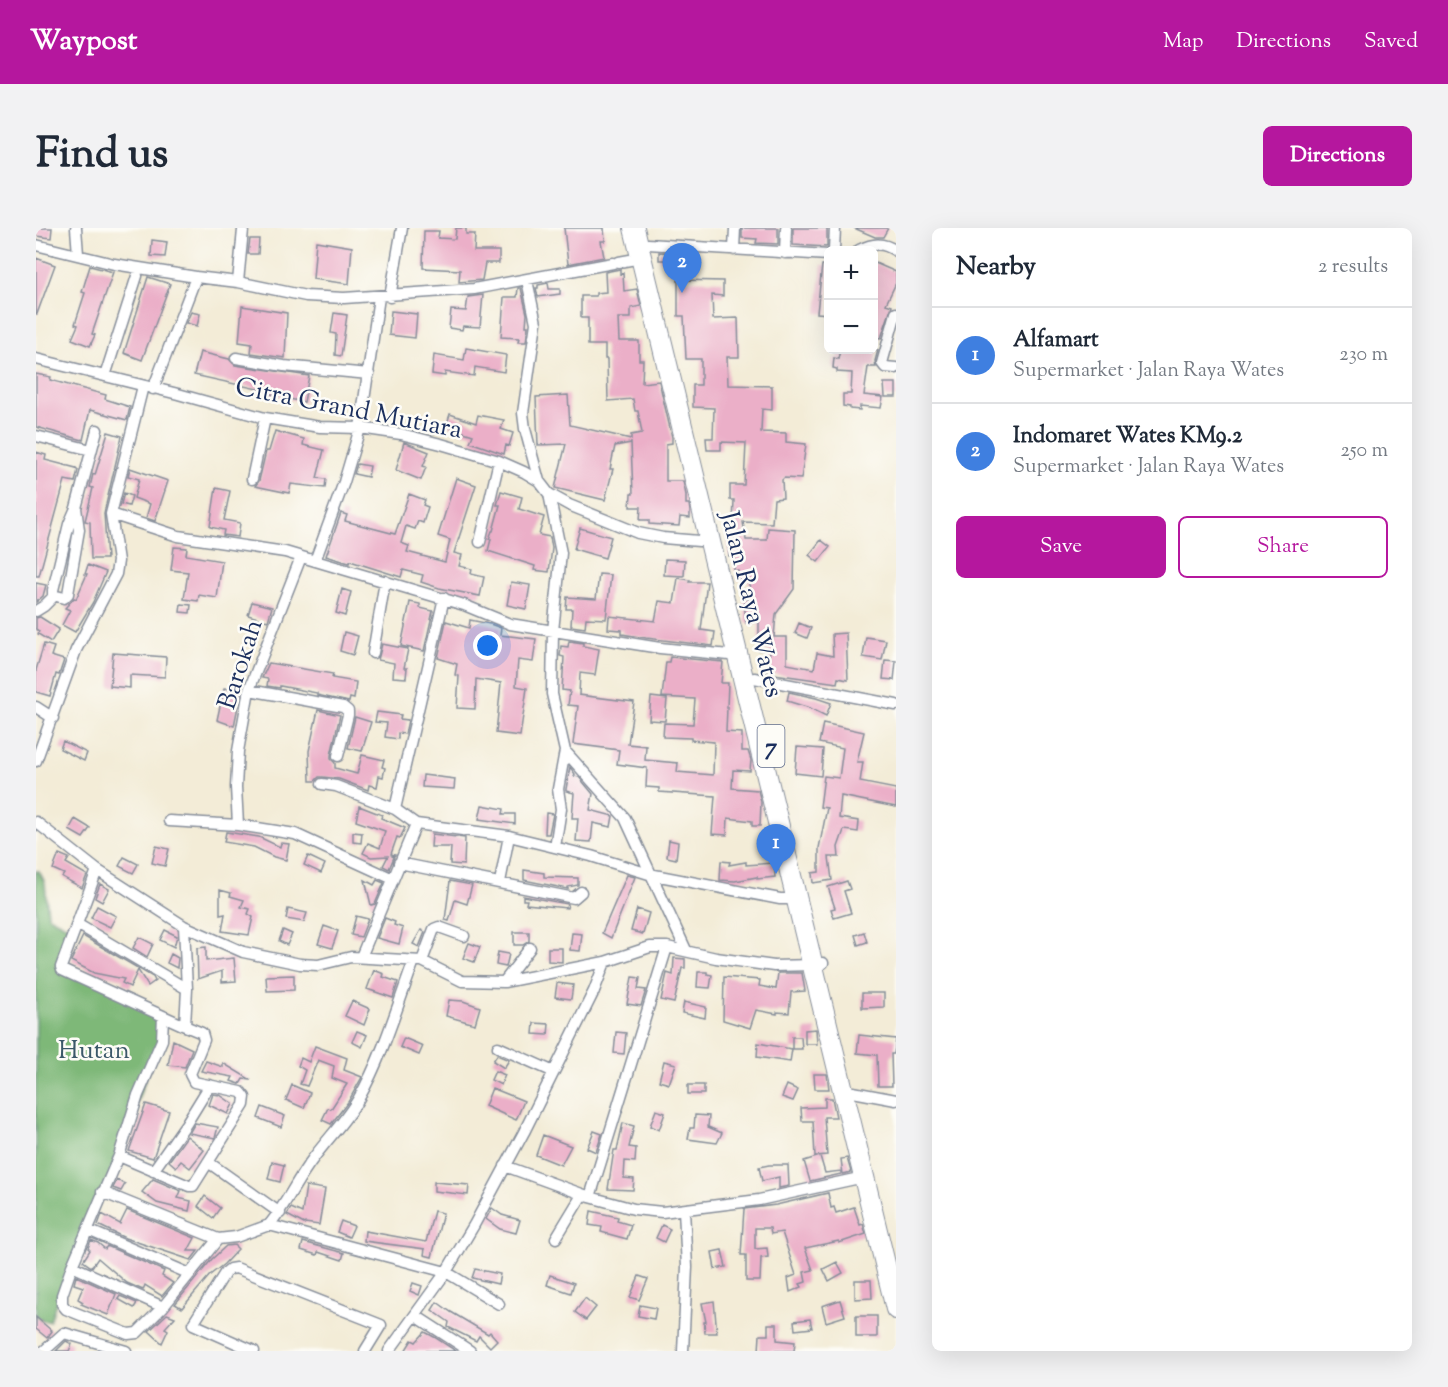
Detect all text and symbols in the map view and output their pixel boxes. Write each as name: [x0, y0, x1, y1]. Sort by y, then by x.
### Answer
text: Waypost: [30, 22, 137, 62]
text: Map: [1163, 27, 1203, 57]
text: Directions: [1236, 27, 1331, 57]
text: Saved: [1364, 27, 1418, 57]
text: Find us: [36, 126, 168, 186]
button: Directions: [1263, 126, 1412, 186]
pin: 2: [662, 244, 702, 293]
map controls: [824, 246, 878, 354]
button: +: [824, 246, 878, 300]
text: Nearby: [956, 249, 1036, 286]
text: 2 results: [1318, 253, 1388, 282]
button: −: [824, 300, 878, 354]
text: Alfamart: [1013, 325, 1099, 357]
text: 1: [972, 341, 979, 370]
text: 230 m: [1339, 341, 1388, 370]
text: Supermarket · Jalan Raya Wates: [1013, 357, 1284, 386]
street label: Citra Grand Mutiara: [232, 369, 465, 450]
text: Indomaret Wates KM9.2: [1013, 421, 1242, 453]
text: 2: [971, 437, 980, 466]
text: 250 m: [1340, 437, 1388, 466]
text: Supermarket · Jalan Raya Wates: [1013, 453, 1284, 482]
street label: Jalan Raya Wates: [709, 506, 792, 702]
button: Save: [956, 516, 1166, 578]
button: Share: [1178, 516, 1388, 578]
street label: Barokah: [209, 615, 273, 715]
your location: [473, 631, 502, 660]
road number: 7: [758, 725, 784, 767]
pin: 1: [756, 824, 796, 874]
park label: Hutan: [58, 1033, 130, 1070]

